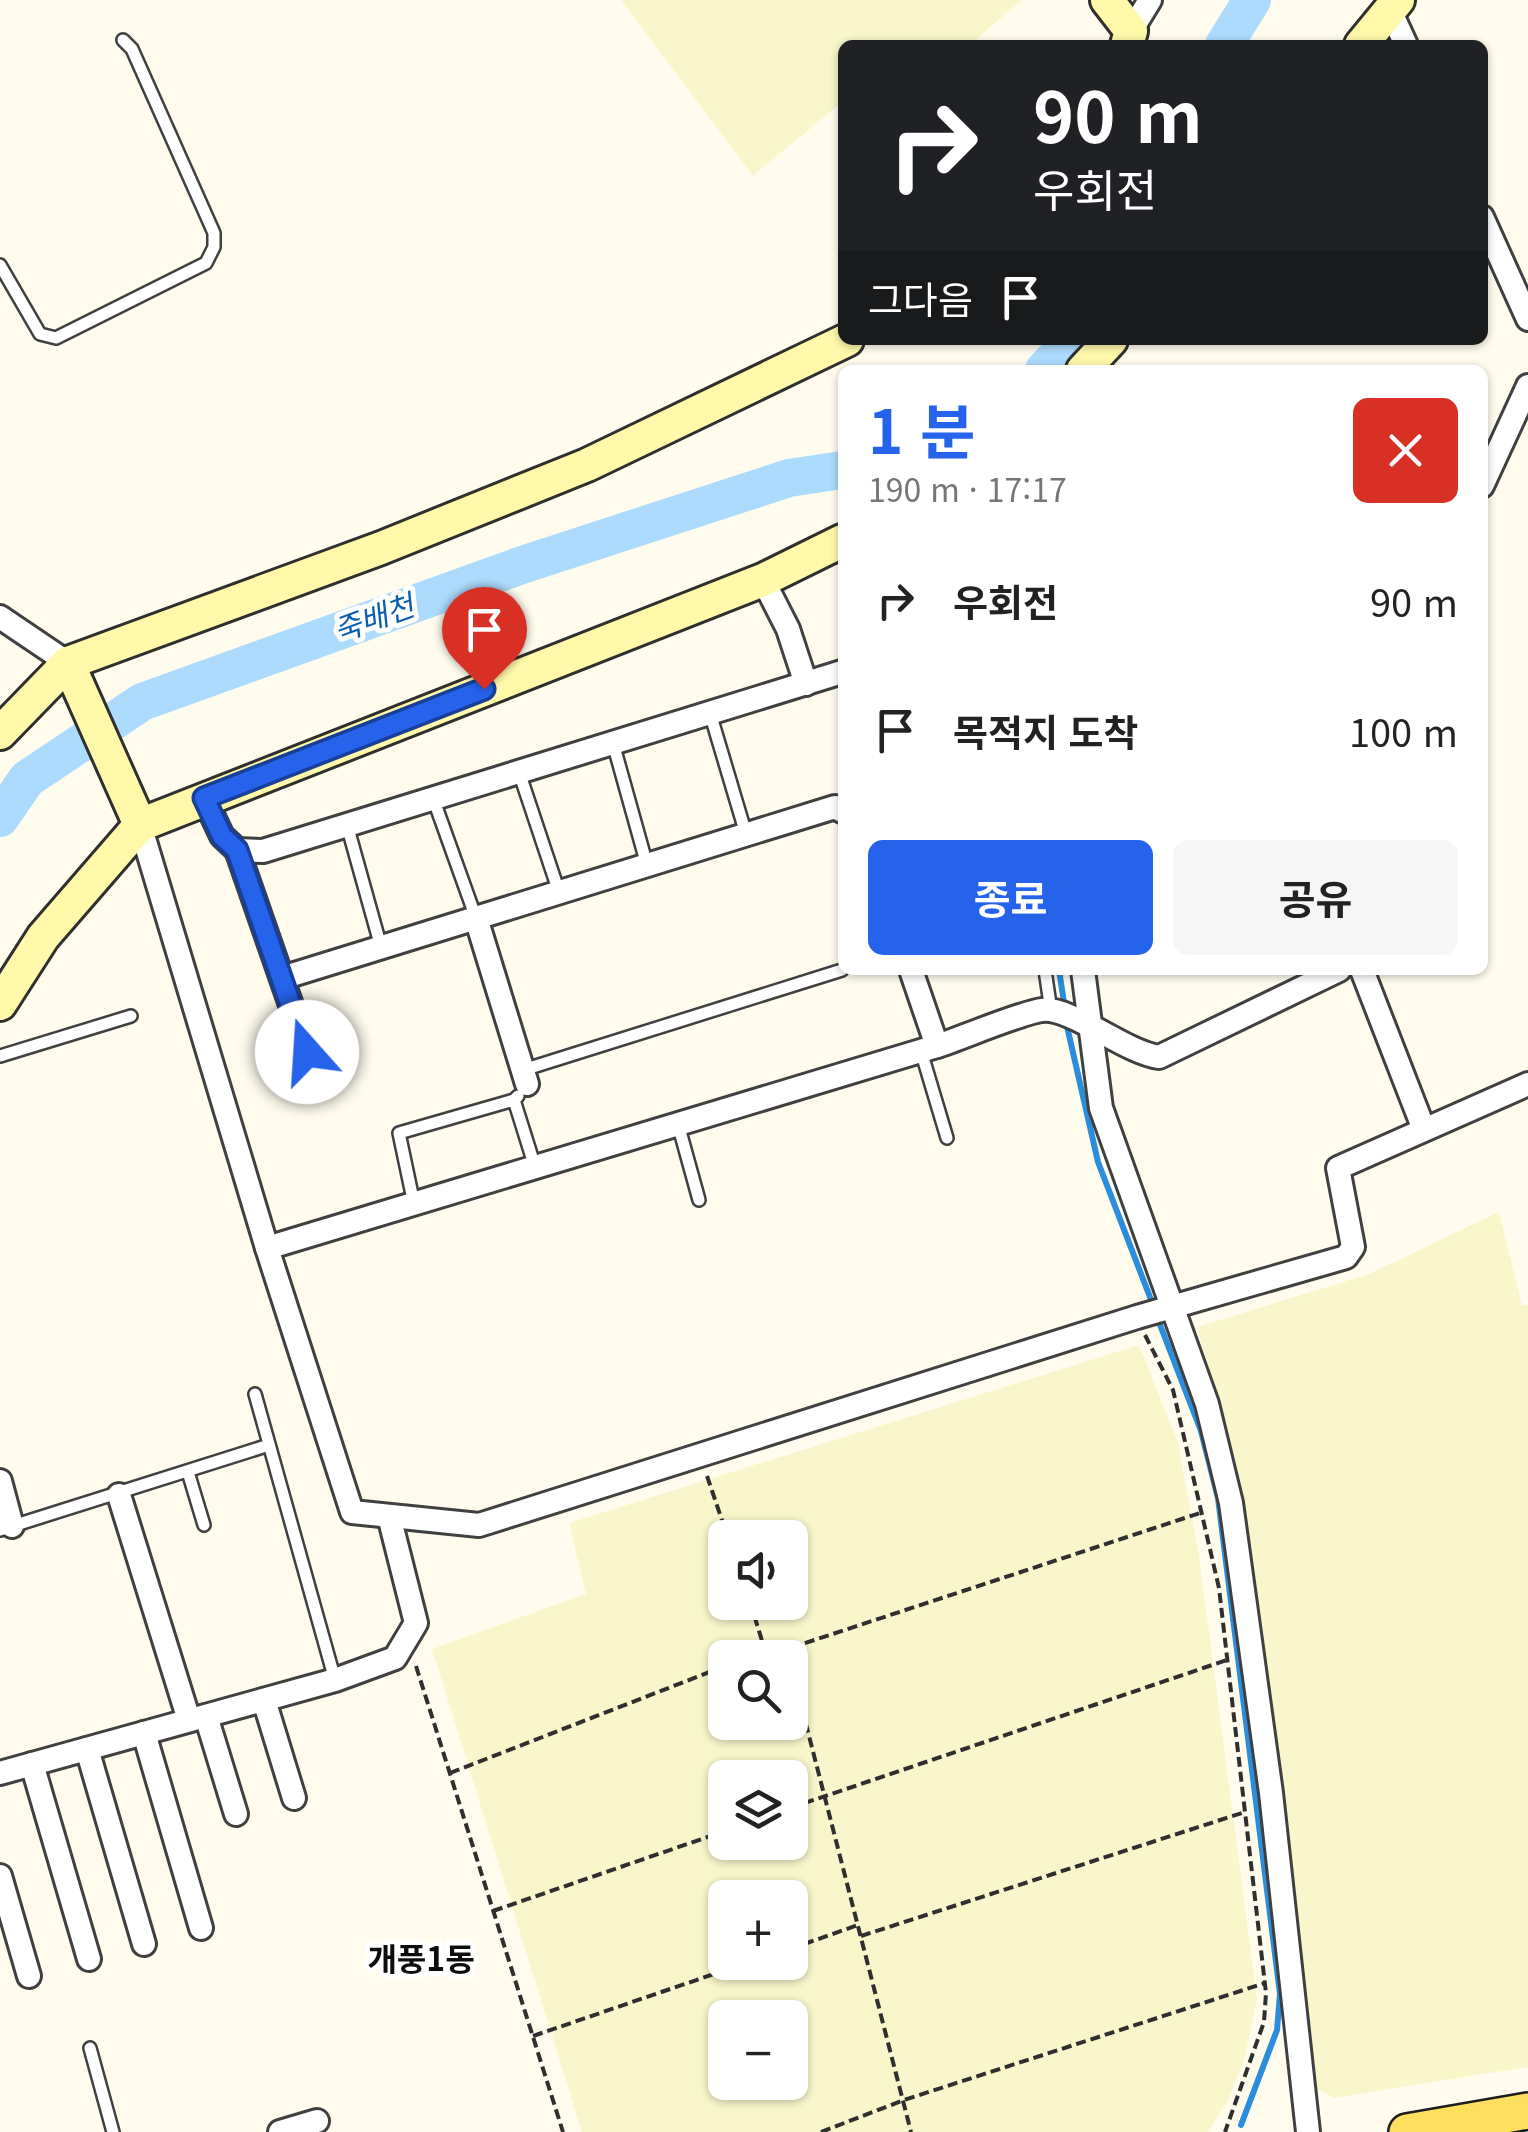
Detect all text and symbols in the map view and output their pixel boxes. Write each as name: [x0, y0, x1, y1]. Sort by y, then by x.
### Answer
text: 90 m: [1033, 62, 1203, 163]
icon: right: [868, 80, 998, 210]
text: 우회전: [1033, 155, 1157, 220]
text: 그다음: [868, 270, 973, 325]
icon: arrive: [993, 270, 1048, 325]
text: 1 분: [868, 384, 975, 471]
button: close: [1353, 398, 1458, 503]
text: 190 m · 17:17: [868, 465, 1067, 511]
icon: right: [868, 573, 923, 628]
text: 우회전: [953, 573, 1058, 628]
text: 90 m: [1370, 573, 1458, 628]
water label: 죽배천: [327, 580, 423, 651]
pin: [442, 587, 527, 690]
icon: arrive: [457, 602, 512, 657]
icon: arrive: [868, 703, 923, 758]
text: 목적지 도착: [953, 703, 1138, 758]
text: 100 m: [1349, 703, 1458, 758]
button: 종료: [868, 840, 1153, 955]
button: 공유: [1173, 840, 1458, 955]
position arrow: [255, 1000, 359, 1104]
map controls: [708, 1520, 808, 2100]
button: sound: [708, 1520, 808, 1620]
button: search: [708, 1640, 808, 1740]
button: layers: [708, 1760, 808, 1860]
button: +: [708, 1880, 808, 1980]
district label: 개풍1동: [367, 1934, 475, 1980]
button: −: [708, 2000, 808, 2100]

